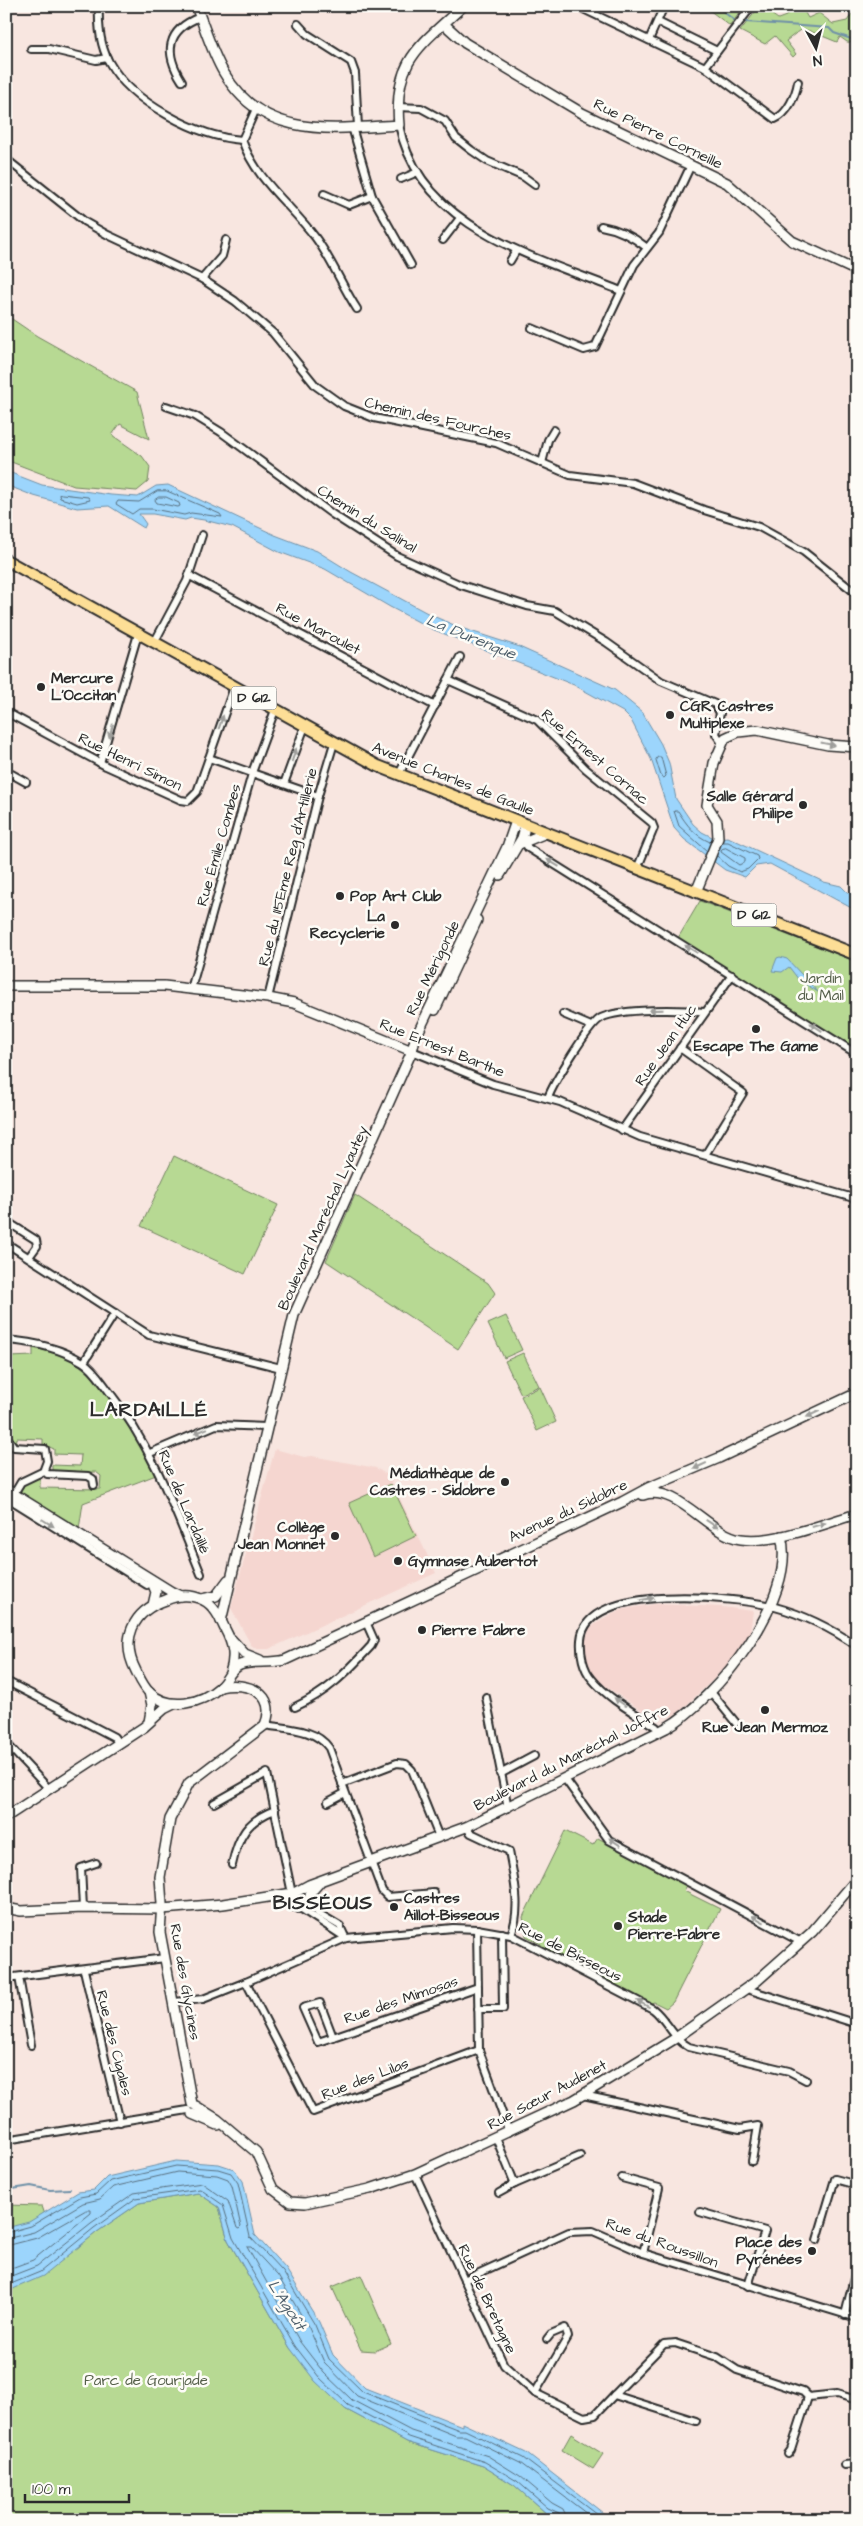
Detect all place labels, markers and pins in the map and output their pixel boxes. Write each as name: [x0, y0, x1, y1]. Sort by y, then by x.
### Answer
place label: Mercure L'Occitan: [51, 668, 117, 706]
marker: Mercure L'Occitan: [35, 681, 47, 693]
place label: CGR Castres Multiplexe: [680, 696, 774, 734]
marker: CGR Castres Multiplexe: [664, 709, 676, 721]
place label: Salle Gérard Philipe: [706, 786, 793, 824]
marker: Salle Gérard Philipe: [797, 799, 809, 811]
place label: Pop Art Club: [350, 886, 442, 907]
marker: Pop Art Club: [334, 890, 346, 902]
place label: La Recyclerie: [310, 906, 385, 945]
marker: La Recyclerie: [389, 919, 401, 931]
marker: Escape The Game: [750, 1023, 762, 1035]
place label: Escape The Game: [694, 1036, 818, 1057]
place label: Médiathèque de Castres - Sidobre: [370, 1463, 495, 1501]
marker: Médiathèque de Castres - Sidobre: [499, 1476, 511, 1488]
place label: Collège Jean Monnet: [237, 1517, 326, 1555]
marker: Collège Jean Monnet: [329, 1530, 341, 1542]
place label: Gymnase Aubertot: [408, 1551, 539, 1573]
marker: Gymnase Aubertot: [392, 1555, 404, 1567]
place label: Pierre Fabre: [432, 1620, 525, 1641]
marker: Pierre Fabre: [416, 1624, 428, 1636]
marker: Rue Jean Mermoz: [759, 1704, 771, 1716]
place label: Rue Jean Mermoz: [702, 1717, 829, 1738]
place label: Castres Aillot-Bisseous: [404, 1888, 500, 1926]
marker: Castres Aillot-Bisseous: [388, 1901, 400, 1913]
place label: Stade Pierre-Fabre: [627, 1907, 720, 1945]
marker: Stade Pierre-Fabre: [612, 1920, 624, 1932]
place label: Place des Pyrénées: [735, 2232, 802, 2271]
marker: Place des Pyrénées: [806, 2245, 818, 2257]

